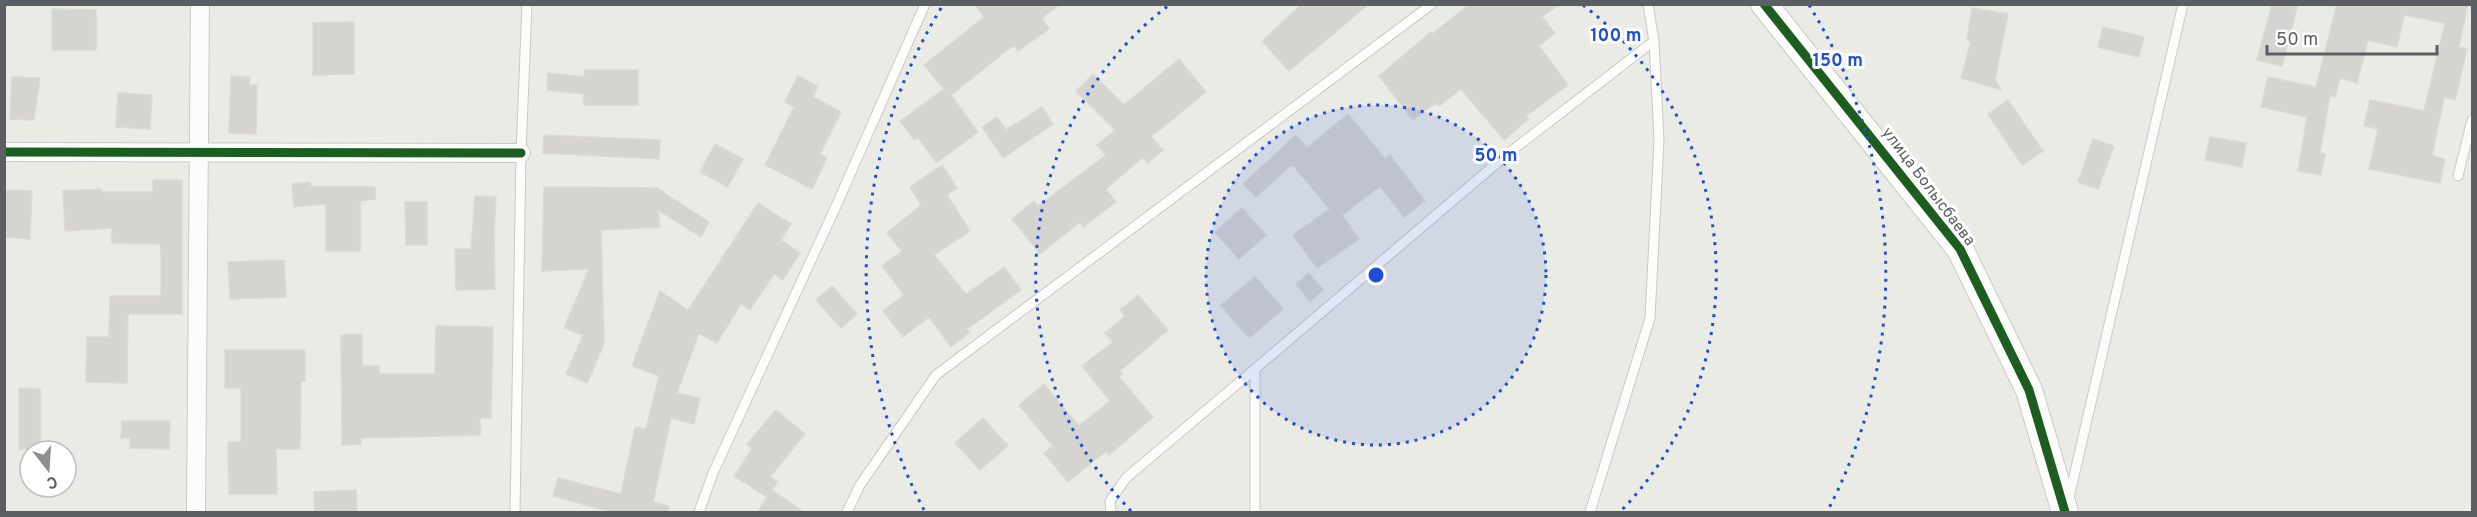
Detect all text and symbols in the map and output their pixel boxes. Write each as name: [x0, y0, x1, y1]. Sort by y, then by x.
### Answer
scale bar: [2267, 18, 2436, 56]
text: 100 m: [1590, 25, 1642, 48]
text: 50 m: [2276, 29, 2318, 52]
text: 150 m: [1813, 50, 1863, 73]
street label: улица Болысбаева: [1877, 124, 1979, 250]
text: 50 m: [1474, 145, 1518, 168]
centre of rings: [1366, 265, 1386, 285]
north arrow: [18, 439, 78, 499]
text: С: [44, 470, 60, 492]

